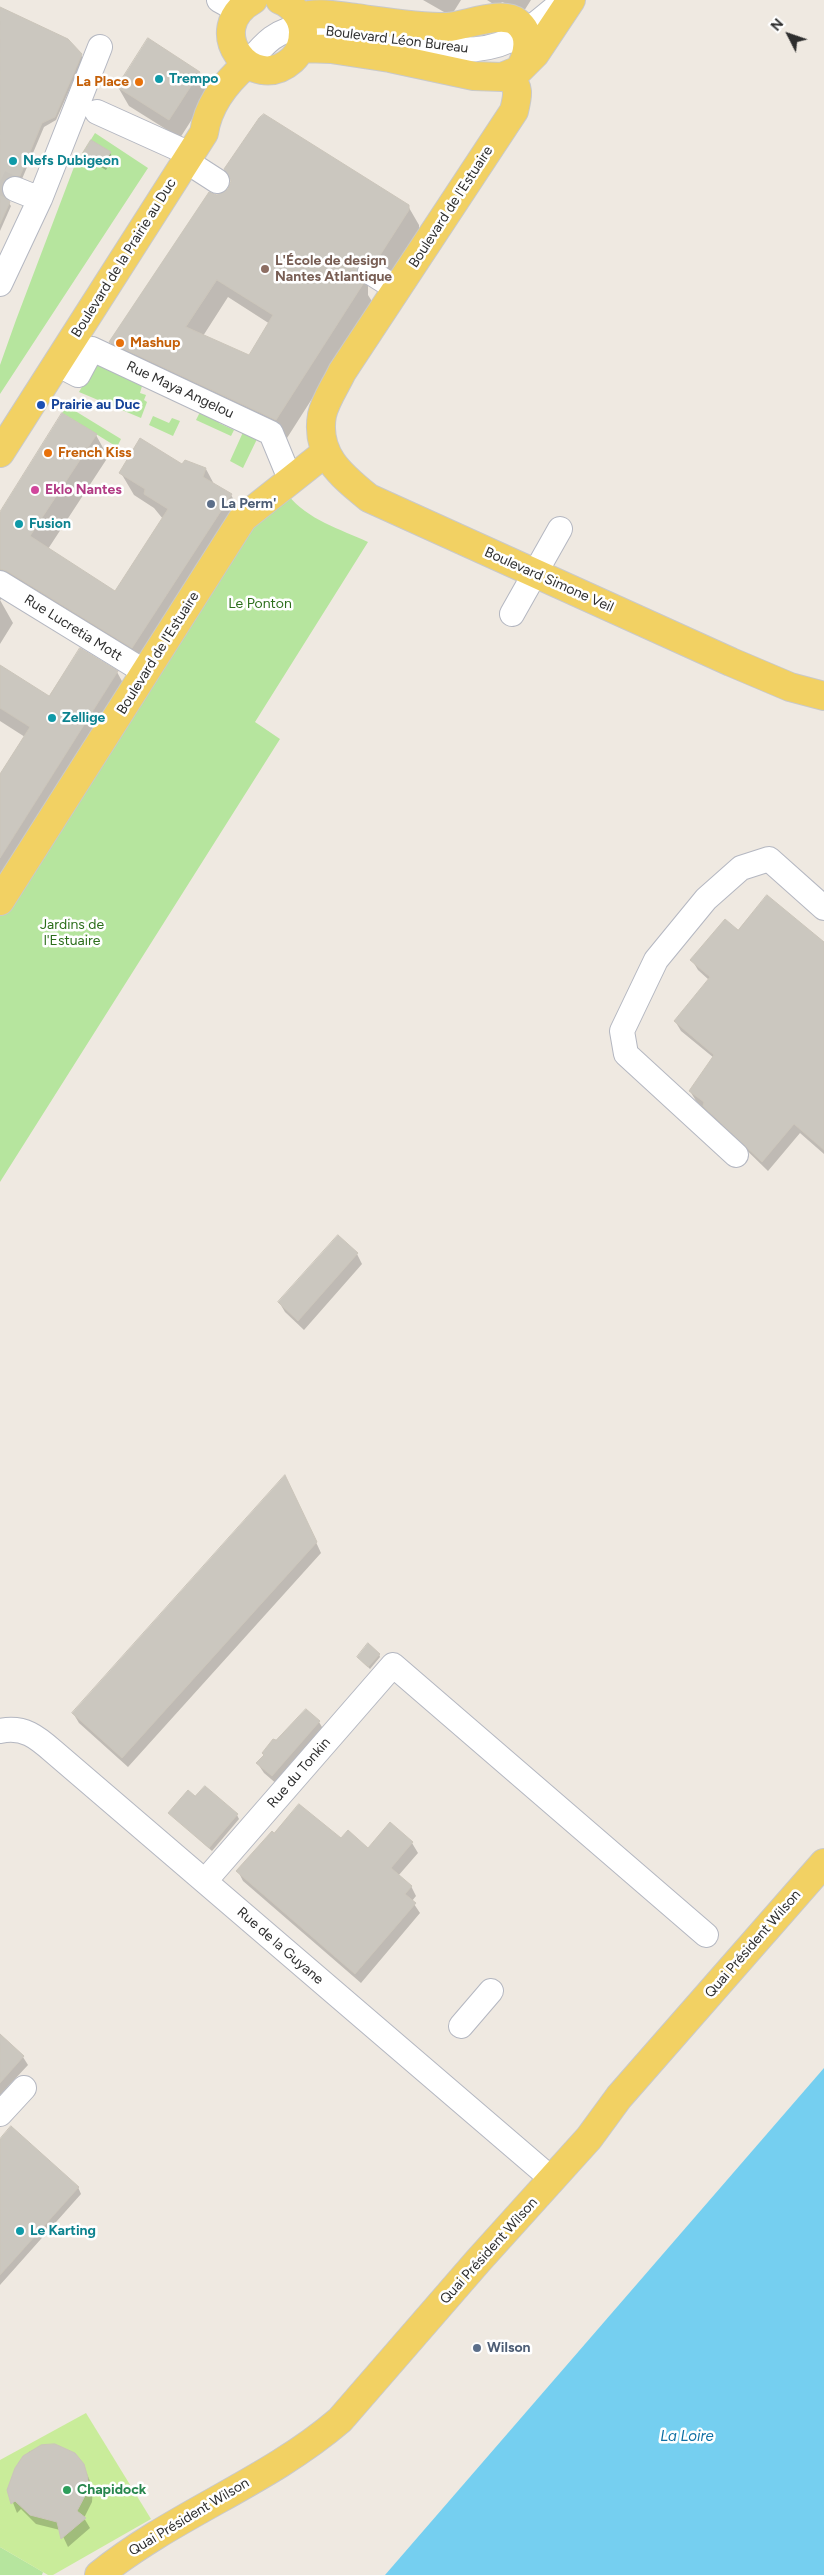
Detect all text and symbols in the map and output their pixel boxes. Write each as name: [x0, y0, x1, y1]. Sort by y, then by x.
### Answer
north arrow: [764, 10, 814, 60]
text: N: [767, 15, 787, 34]
street label: Boulevard Léon Bureau: [325, 23, 469, 57]
place label: Trempo: [169, 71, 218, 87]
marker: Trempo: [153, 73, 165, 85]
place label: La Place: [76, 74, 129, 90]
marker: La Place: [133, 76, 145, 88]
street label: Boulevard de l'Estuaire: [405, 143, 497, 271]
place label: Nefs Dubigeon: [23, 153, 119, 169]
marker: Nefs Dubigeon: [7, 155, 19, 167]
street label: Boulevard de la Prairie au Duc: [68, 175, 180, 341]
place label: L'École de design Nantes Atlantique: [275, 253, 392, 286]
marker: L'École de design Nantes Atlantique: [259, 263, 271, 275]
place label: Mashup: [130, 335, 180, 351]
marker: Mashup: [114, 337, 126, 349]
street label: Rue Maya Angelou: [124, 358, 236, 422]
place label: Prairie au Duc: [51, 397, 140, 413]
marker: Prairie au Duc: [35, 399, 47, 411]
place label: French Kiss: [58, 445, 132, 461]
marker: French Kiss: [42, 447, 54, 459]
place label: Eklo Nantes: [45, 482, 122, 498]
marker: Eklo Nantes: [29, 484, 41, 496]
place label: La Perm': [221, 496, 276, 512]
marker: La Perm': [205, 498, 217, 510]
place label: Fusion: [29, 516, 71, 532]
marker: Fusion: [13, 518, 25, 530]
street label: Boulevard Simone Veil: [482, 544, 616, 616]
street label: Boulevard de l'Estuaire: [113, 589, 203, 717]
street label: Rue Lucretia Mott: [21, 591, 125, 665]
park label: Le Ponton: [228, 596, 292, 612]
place label: Zellige: [62, 710, 105, 726]
marker: Zellige: [46, 712, 58, 724]
park label: Jardins de l'Estuaire: [40, 917, 104, 950]
street label: Rue du Tonkin: [264, 1734, 334, 1812]
street label: Quai Président Wilson: [702, 1887, 804, 2001]
street label: Rue de la Guyane: [233, 1904, 327, 1988]
street label: Quai Président Wilson: [437, 2194, 541, 2308]
place label: Le Karting: [30, 2223, 96, 2239]
marker: Le Karting: [14, 2225, 26, 2237]
place label: Wilson: [487, 2340, 531, 2356]
marker: Wilson: [471, 2342, 483, 2354]
water label: La Loire: [660, 2428, 714, 2446]
street label: Quai Président Wilson: [126, 2474, 252, 2560]
place label: Chapidock: [77, 2482, 146, 2498]
marker: Chapidock: [61, 2484, 73, 2496]

